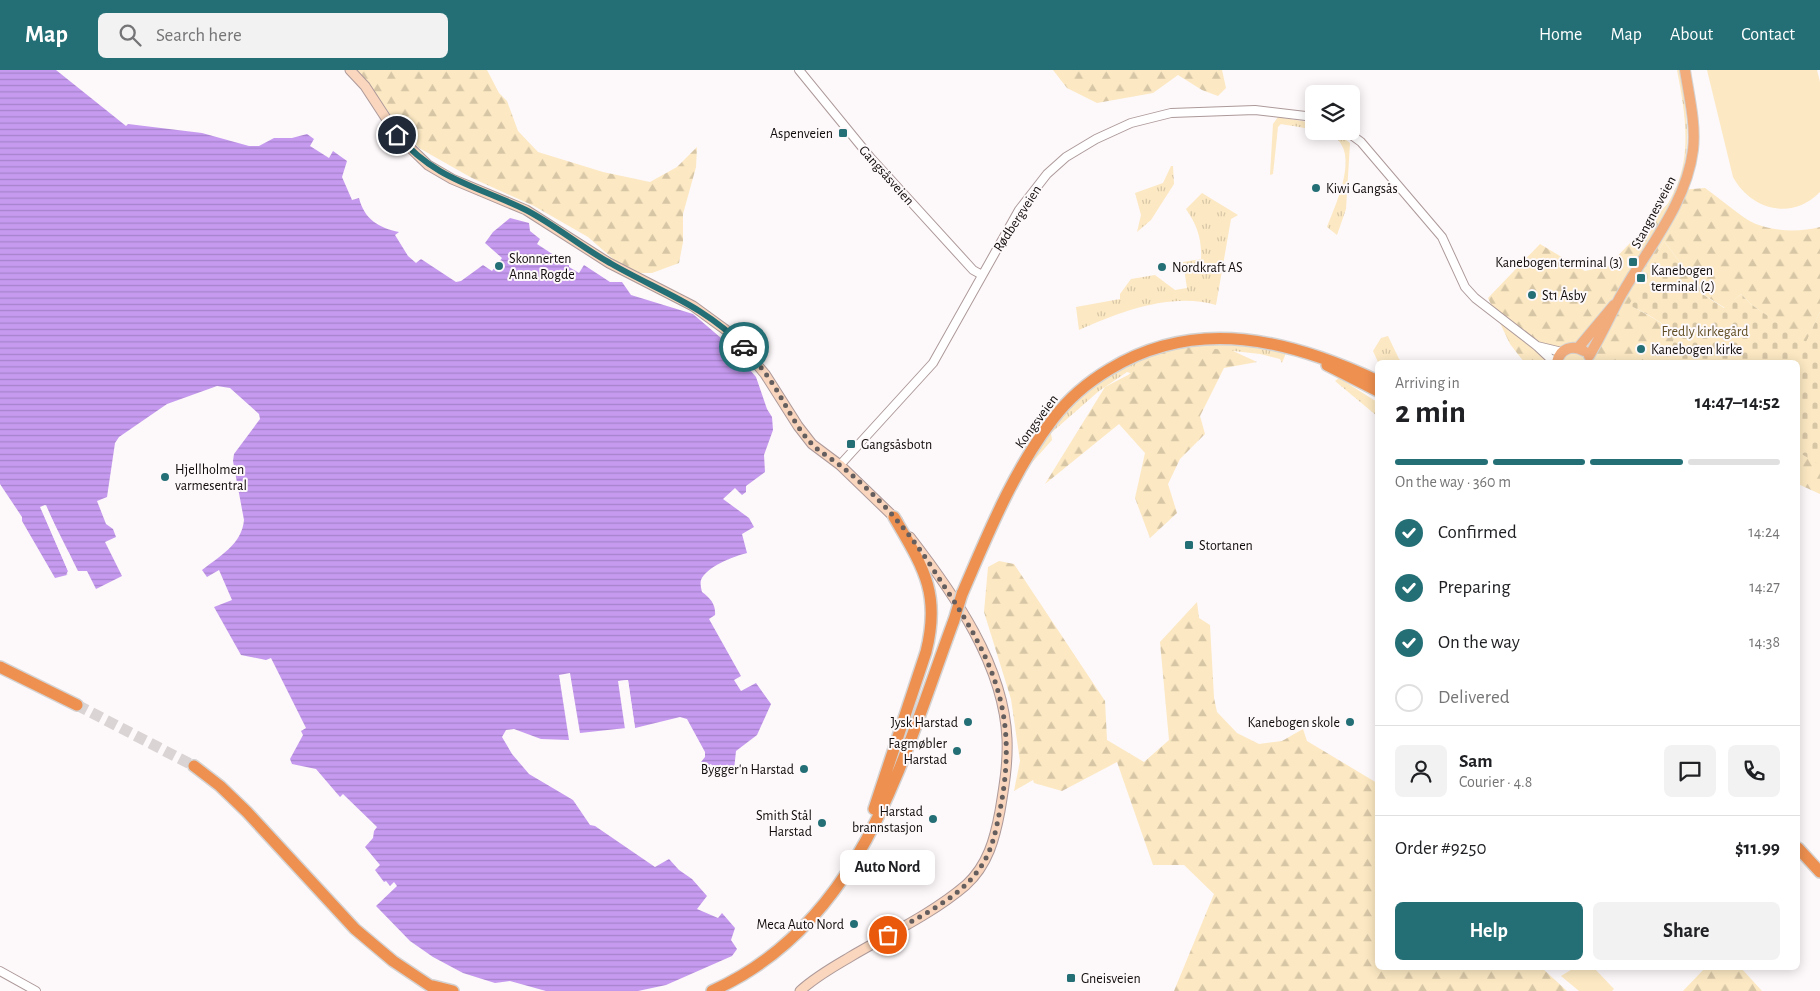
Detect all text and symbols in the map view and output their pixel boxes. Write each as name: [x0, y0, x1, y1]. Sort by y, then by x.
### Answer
search box: [98, 13, 448, 58]
icon: search: [116, 21, 144, 49]
text: Map: [25, 23, 68, 47]
text: Search here: [156, 26, 242, 45]
text: Home: [1539, 26, 1582, 44]
text: Map: [1610, 26, 1642, 44]
text: About: [1670, 26, 1713, 44]
text: Contact: [1741, 26, 1795, 44]
map controls: [1305, 85, 1360, 140]
button: layers: [1305, 85, 1360, 140]
pin: [376, 114, 418, 156]
icon: home: [383, 121, 411, 149]
place label: Aspenveien: [770, 127, 833, 141]
marker: Aspenveien: [837, 127, 849, 139]
street label: Gangsåsveien: [856, 143, 916, 208]
street label: Stangnesveien: [1629, 174, 1679, 251]
marker: Kiwi Gangsås: [1310, 182, 1322, 194]
place label: Kiwi Gangsås: [1326, 182, 1398, 196]
street label: Rødbergveien: [991, 183, 1044, 254]
place label: Skonnerten Anna Rogde: [509, 252, 575, 282]
place label: Kanebogen terminal (3): [1495, 256, 1623, 270]
marker: Kanebogen terminal (3): [1627, 256, 1639, 268]
marker: Skonnerten Anna Rogde: [493, 260, 505, 272]
marker: Nordkraft AS: [1156, 261, 1168, 273]
place label: Nordkraft AS: [1172, 261, 1243, 275]
place label: Kanebogen terminal (2): [1651, 264, 1715, 294]
marker: Kanebogen terminal (2): [1635, 272, 1647, 284]
place label: St1 Åsby: [1542, 287, 1586, 303]
marker: St1 Åsby: [1526, 289, 1538, 301]
courier: [719, 322, 769, 372]
park label: Fredly kirkegård: [1661, 325, 1749, 339]
icon: car: [730, 333, 758, 361]
marker: Kanebogen kirke: [1635, 343, 1647, 355]
place label: Kanebogen kirke: [1651, 343, 1742, 357]
text: Arriving in: [1395, 375, 1460, 391]
street label: Kongsveien: [1013, 392, 1061, 451]
text: 14:47–14:52: [1695, 393, 1780, 412]
text: 2 min: [1395, 396, 1466, 428]
marker: Gangsåsbotn: [845, 438, 857, 450]
place label: Gangsåsbotn: [861, 438, 932, 452]
place label: Hjellholmen varmesentral: [175, 463, 247, 493]
marker: Hjellholmen varmesentral: [159, 471, 171, 483]
text: On the way · 360 m: [1395, 474, 1511, 490]
icon: check: [1395, 519, 1423, 547]
text: Confirmed: [1438, 523, 1517, 542]
text: 14:24: [1748, 524, 1780, 540]
marker: Stortanen: [1183, 539, 1195, 551]
place label: Stortanen: [1199, 539, 1253, 553]
icon: check: [1395, 574, 1423, 602]
text: Preparing: [1438, 578, 1511, 597]
text: 14:27: [1749, 579, 1780, 595]
icon: check: [1395, 629, 1423, 657]
text: On the way: [1438, 633, 1520, 652]
text: 14:38: [1749, 634, 1780, 650]
text: Delivered: [1438, 688, 1510, 707]
place label: Jysk Harstad: [891, 716, 958, 730]
marker: Jysk Harstad: [962, 716, 974, 728]
place label: Kanebogen skole: [1247, 716, 1340, 730]
marker: Kanebogen skole: [1344, 716, 1356, 728]
place label: Fagmøbler Harstad: [888, 737, 947, 767]
marker: Fagmøbler Harstad: [951, 745, 963, 757]
button: person: [1395, 745, 1447, 797]
button: chat: [1664, 745, 1716, 797]
button: phone: [1728, 745, 1780, 797]
text: Sam: [1459, 752, 1493, 771]
place label: Bygger'n Harstad: [701, 763, 794, 777]
marker: Bygger'n Harstad: [798, 763, 810, 775]
text: Courier · 4.8: [1459, 774, 1532, 790]
place label: Harstad brannstasjon: [852, 805, 923, 835]
place label: Smith Stål Harstad: [756, 809, 812, 839]
marker: Harstad brannstasjon: [927, 813, 939, 825]
marker: Smith Stål Harstad: [816, 817, 828, 829]
text: Order #9250: [1395, 839, 1486, 858]
text: $11.99: [1735, 839, 1780, 858]
callout: Auto Nord: [840, 850, 936, 885]
text: Auto Nord: [855, 859, 920, 875]
button: Help: [1395, 902, 1583, 960]
button: Share: [1593, 902, 1780, 960]
pin: [867, 914, 909, 956]
place label: Meca Auto Nord: [757, 918, 844, 932]
marker: Meca Auto Nord: [848, 918, 860, 930]
icon: bag: [874, 921, 902, 949]
marker: Gneisveien: [1065, 972, 1077, 984]
place label: Gneisveien: [1081, 972, 1141, 986]

